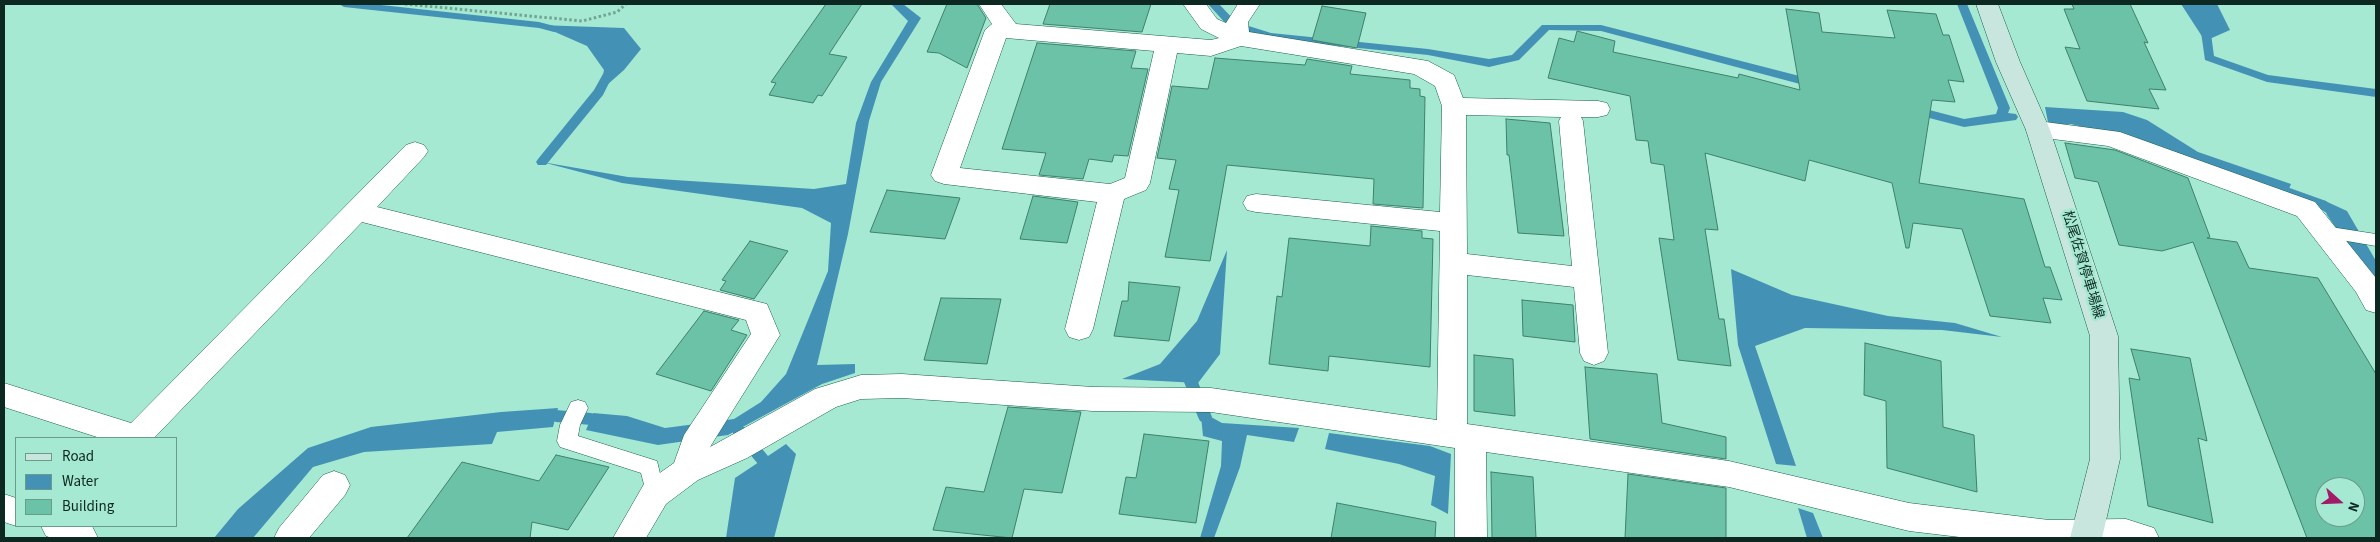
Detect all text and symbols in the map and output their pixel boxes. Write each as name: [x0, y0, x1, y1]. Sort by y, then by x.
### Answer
street label: 松尾佐賀停車場線: [2058, 209, 2106, 321]
legend: [15, 437, 178, 527]
text: Road: [62, 446, 94, 467]
text: Water: [62, 471, 98, 492]
north arrow: [2315, 477, 2365, 527]
text: Building: [62, 496, 114, 517]
text: N: [2342, 499, 2364, 515]

